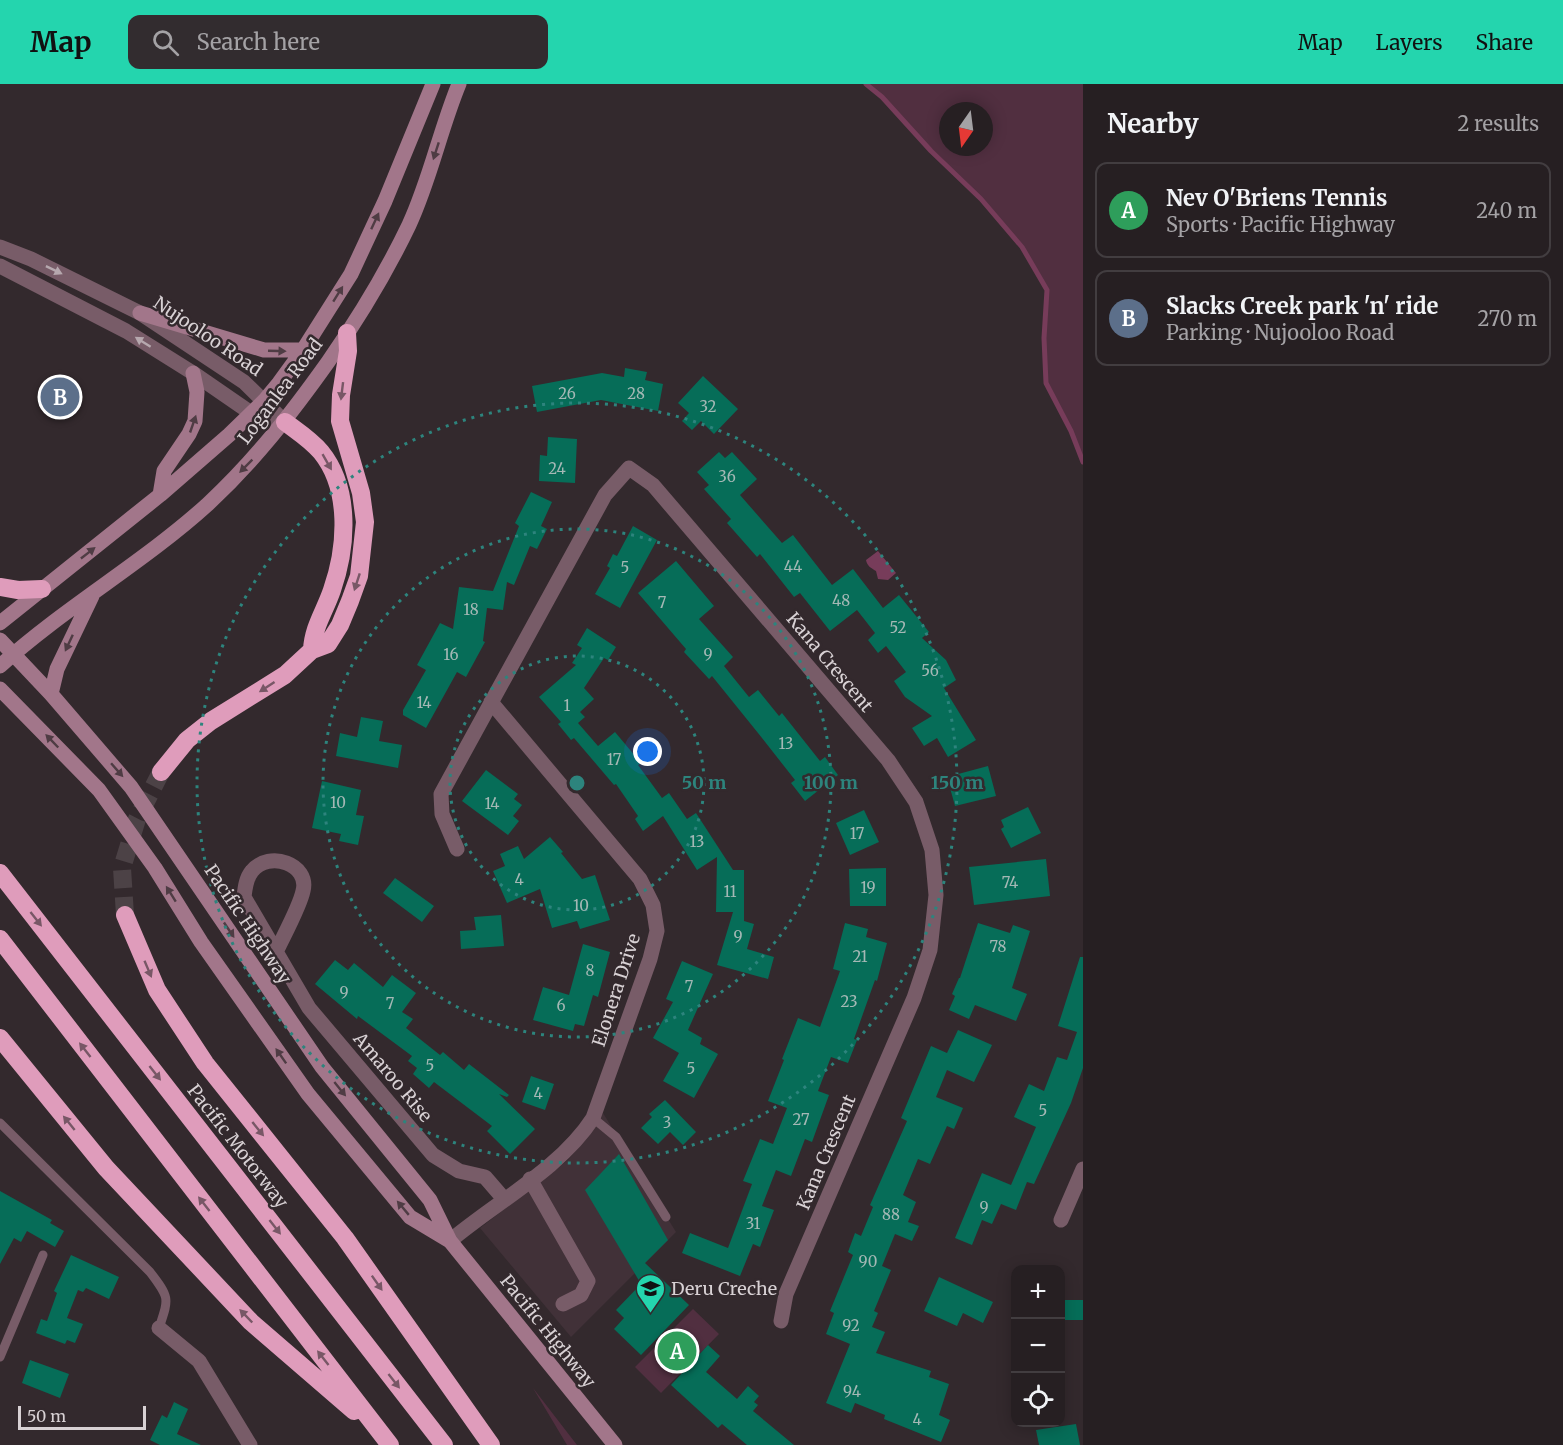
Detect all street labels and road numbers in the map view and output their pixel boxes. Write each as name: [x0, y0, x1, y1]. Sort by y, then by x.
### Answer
street label: Nujooloo Road: [149, 291, 267, 381]
street label: Loganlea Road: [233, 333, 327, 449]
street label: Kana Crescent: [782, 607, 878, 717]
street label: Pacific Highway: [200, 860, 297, 989]
street label: Elonera Drive: [587, 931, 645, 1049]
street label: Amaroo Rise: [348, 1027, 437, 1127]
street label: Pacific Motorway: [183, 1080, 294, 1213]
street label: Kana Crescent: [791, 1091, 861, 1213]
street label: Pacific Highway: [495, 1270, 601, 1393]

